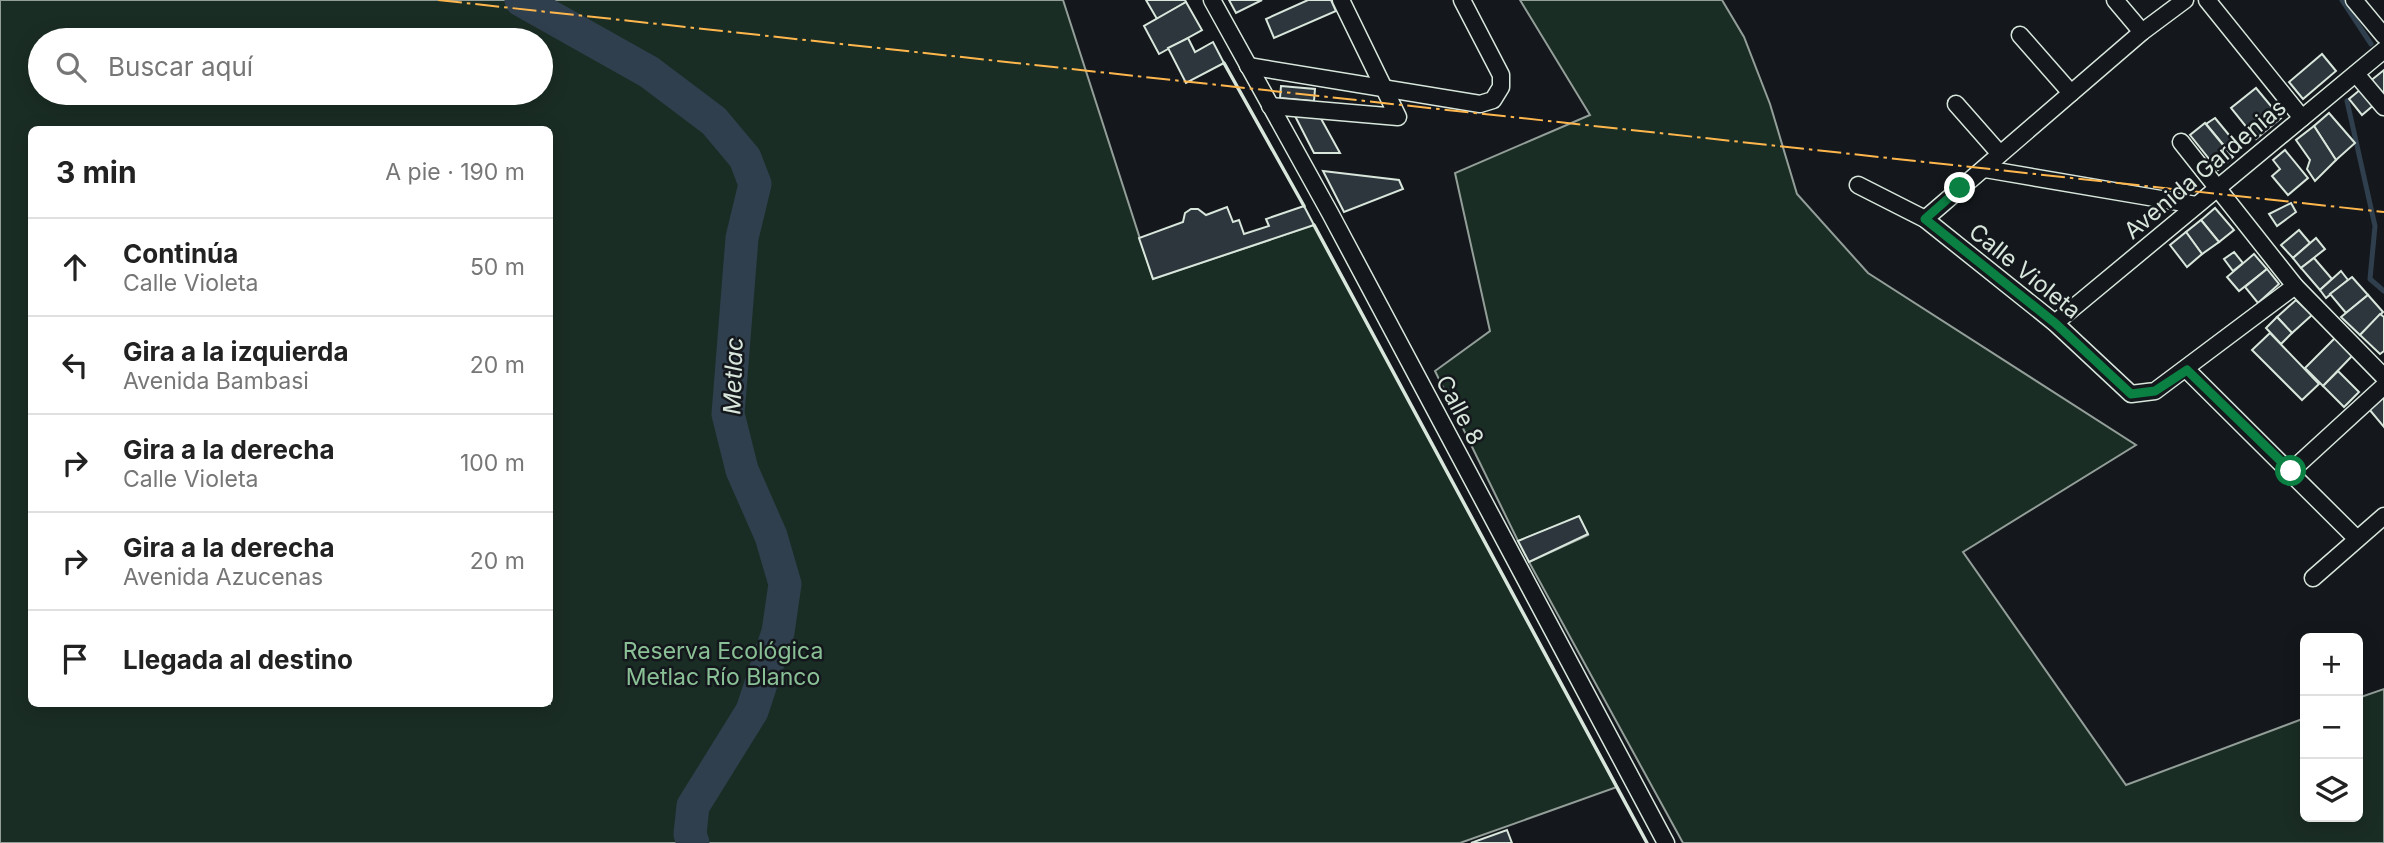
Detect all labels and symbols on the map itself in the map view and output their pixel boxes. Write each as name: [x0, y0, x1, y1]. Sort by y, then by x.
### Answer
street label: Avenida Gardenias: [2118, 93, 2292, 245]
route end: [1944, 172, 1975, 203]
street label: Calle Violeta: [1964, 217, 2086, 325]
water label: Metlac: [717, 337, 749, 415]
street label: Calle 8: [1430, 370, 1490, 450]
route start: [2275, 455, 2306, 486]
park label: Reserva Ecológica Metlac Río Blanco: [623, 637, 823, 691]

